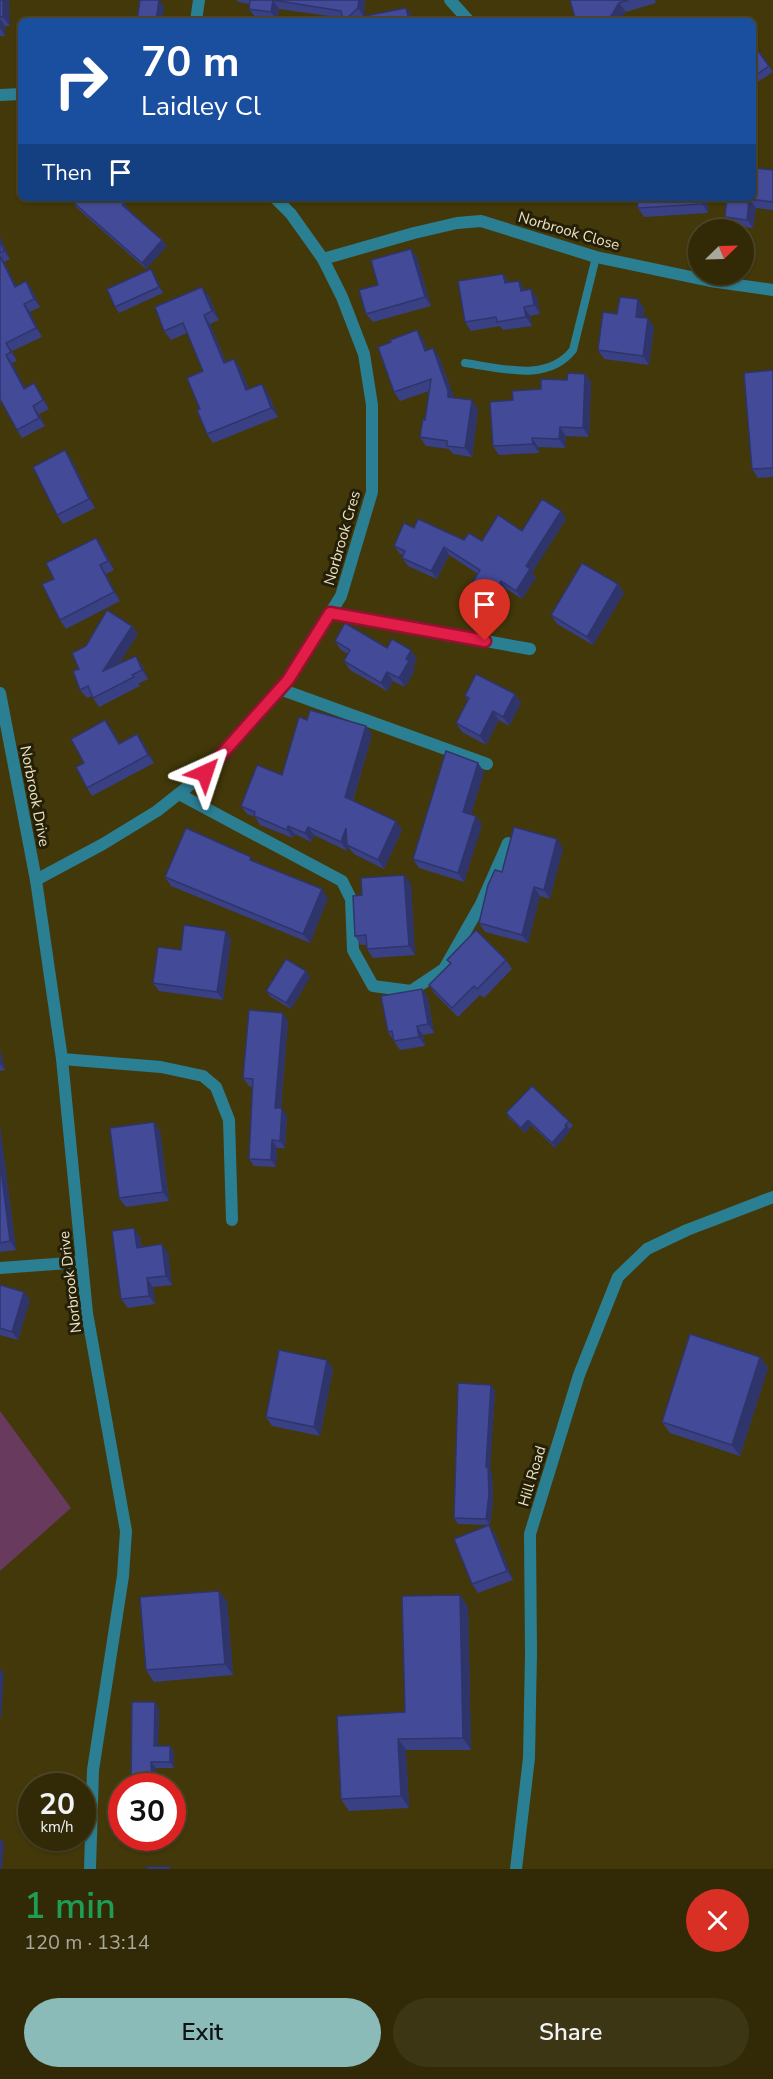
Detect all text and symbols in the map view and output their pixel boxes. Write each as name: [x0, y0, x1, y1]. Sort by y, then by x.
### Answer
text: 70 m: [141, 34, 240, 91]
icon: right: [42, 42, 120, 120]
text: Laidley Cl: [141, 88, 261, 125]
icon: arrive: [104, 156, 137, 189]
text: Then: [42, 158, 92, 188]
street label: Norbrook Close: [516, 207, 622, 255]
north arrow: [688, 219, 754, 285]
map controls: [688, 219, 754, 285]
street label: Norbrook Cres: [319, 488, 365, 588]
pin: [459, 579, 510, 641]
icon: arrive: [468, 588, 501, 621]
position arrow: [173, 741, 237, 805]
street label: Norbrook Drive: [15, 744, 55, 848]
street label: Norbrook Drive: [54, 1230, 86, 1334]
street label: Hill Road: [513, 1443, 551, 1509]
speed limit sign: 30: [108, 1773, 186, 1851]
text: 20: [39, 1784, 75, 1825]
text: km/h: [40, 1817, 74, 1837]
text: 1 min: [24, 1882, 116, 1931]
button: close: [686, 1889, 749, 1952]
text: 120 m · 13:14: [24, 1929, 150, 1956]
button: Exit: [24, 1998, 381, 2067]
button: Share: [393, 1998, 749, 2067]

